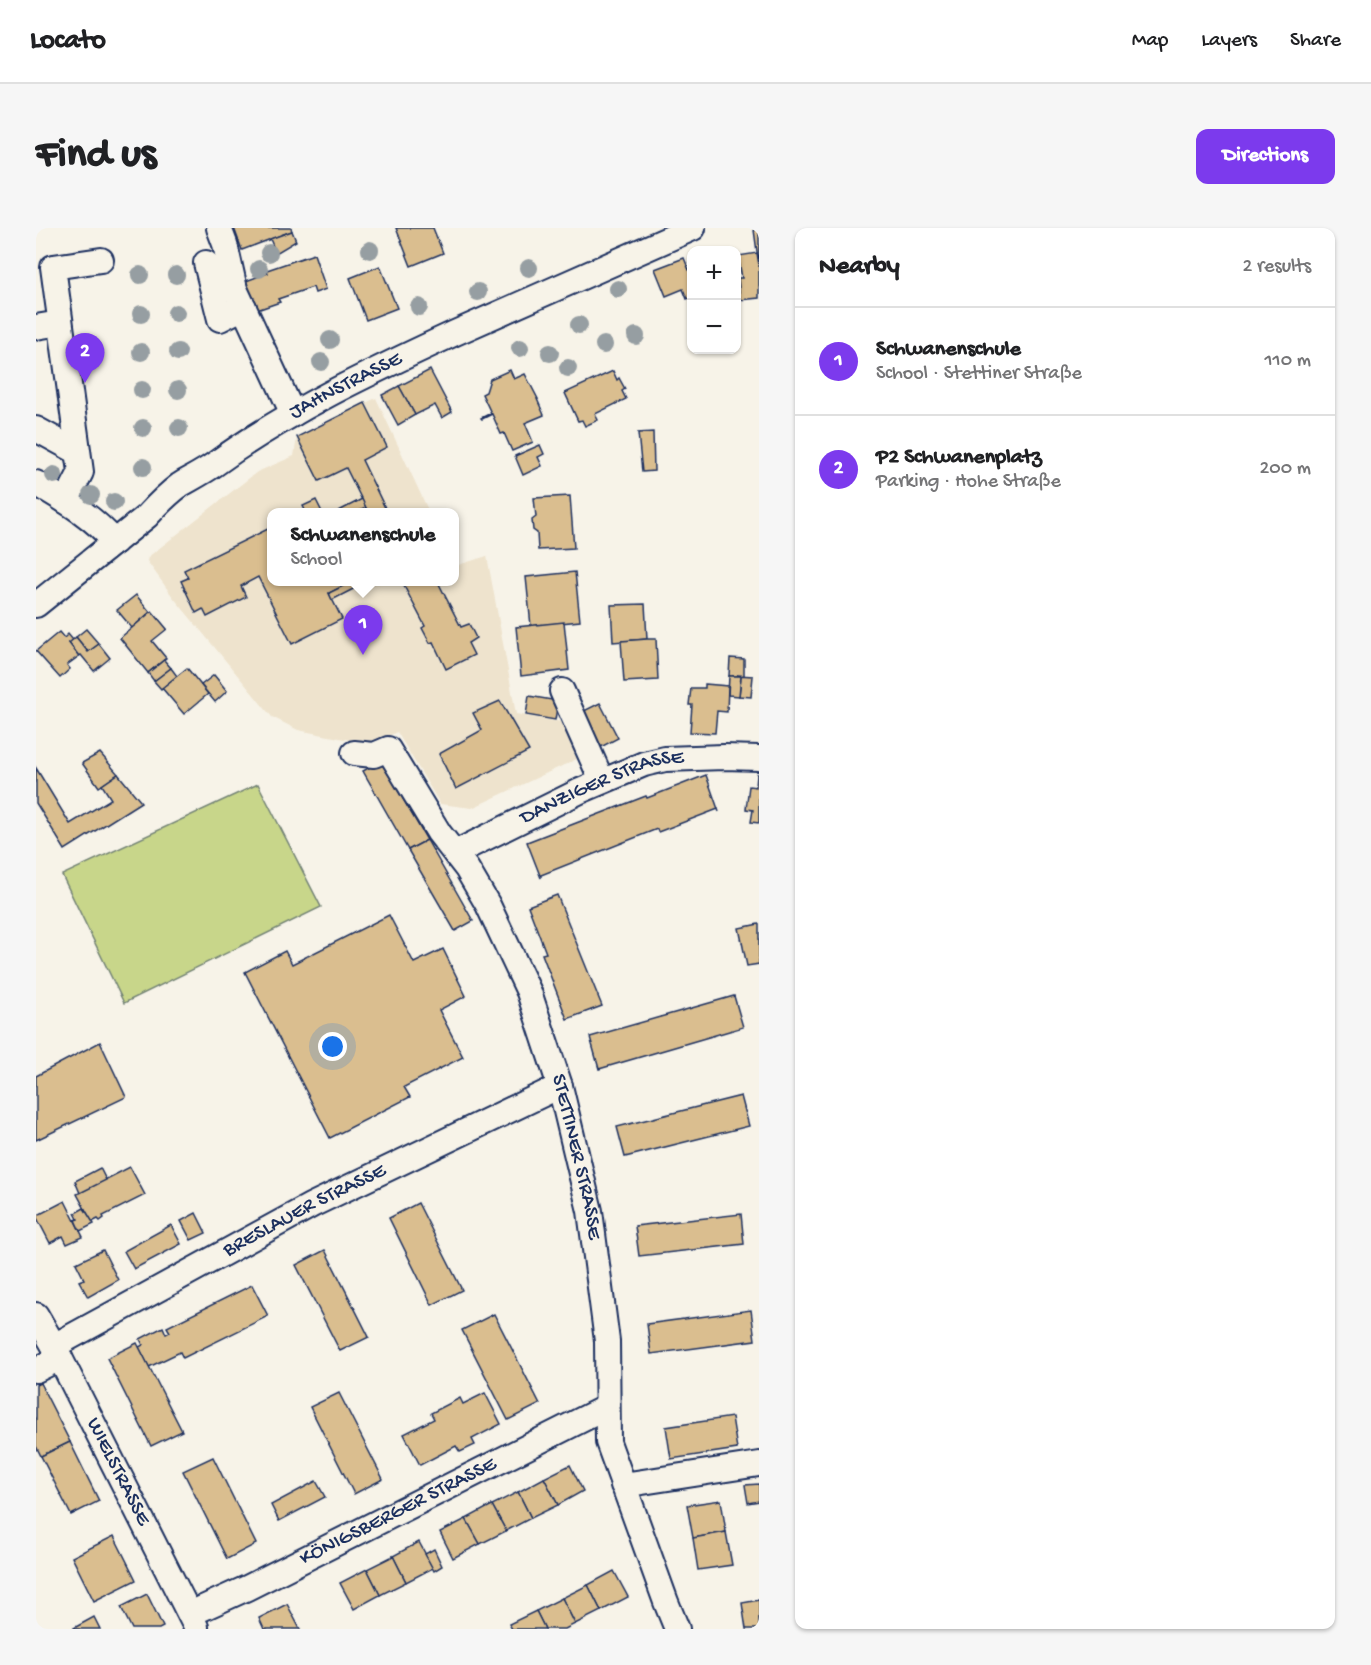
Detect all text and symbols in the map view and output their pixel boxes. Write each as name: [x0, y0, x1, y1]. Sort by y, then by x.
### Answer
text: Locato: [30, 25, 106, 58]
text: Map: [1132, 29, 1168, 54]
text: Layers: [1201, 29, 1257, 54]
text: Share: [1290, 29, 1341, 54]
button: Directions: [1196, 129, 1335, 184]
text: Find us: [36, 132, 156, 181]
map controls: [687, 246, 741, 354]
button: +: [687, 246, 741, 300]
text: Nearby: [819, 252, 900, 283]
text: 2 results: [1242, 256, 1311, 279]
button: −: [687, 300, 741, 354]
pin: 2: [65, 334, 104, 383]
text: Schwanenschule: [876, 337, 1021, 363]
street label: JAHNSTRASSE: [285, 347, 407, 426]
text: 1: [834, 350, 843, 373]
text: 110 m: [1265, 350, 1311, 373]
text: School · Stettiner Straße: [876, 363, 1082, 386]
text: P2 Schwanenplatz: [876, 445, 1042, 471]
text: 2: [834, 458, 843, 481]
text: 200 m: [1260, 458, 1311, 481]
text: Parking · Hohe Straße: [876, 471, 1061, 494]
popup: [267, 508, 459, 586]
text: Schwanenschule: [291, 523, 435, 549]
text: School: [291, 549, 343, 572]
pin: 1: [344, 606, 382, 655]
street label: DANZIGER STRASSE: [515, 746, 685, 832]
your location: [318, 1032, 347, 1061]
street label: STETTINER STRASSE: [545, 1071, 606, 1242]
street label: BRESLAUER STRASSE: [218, 1158, 391, 1264]
street label: WIELSTRASSE: [80, 1414, 156, 1531]
street label: KÖNIGSBERGER STRASSE: [296, 1452, 502, 1572]

